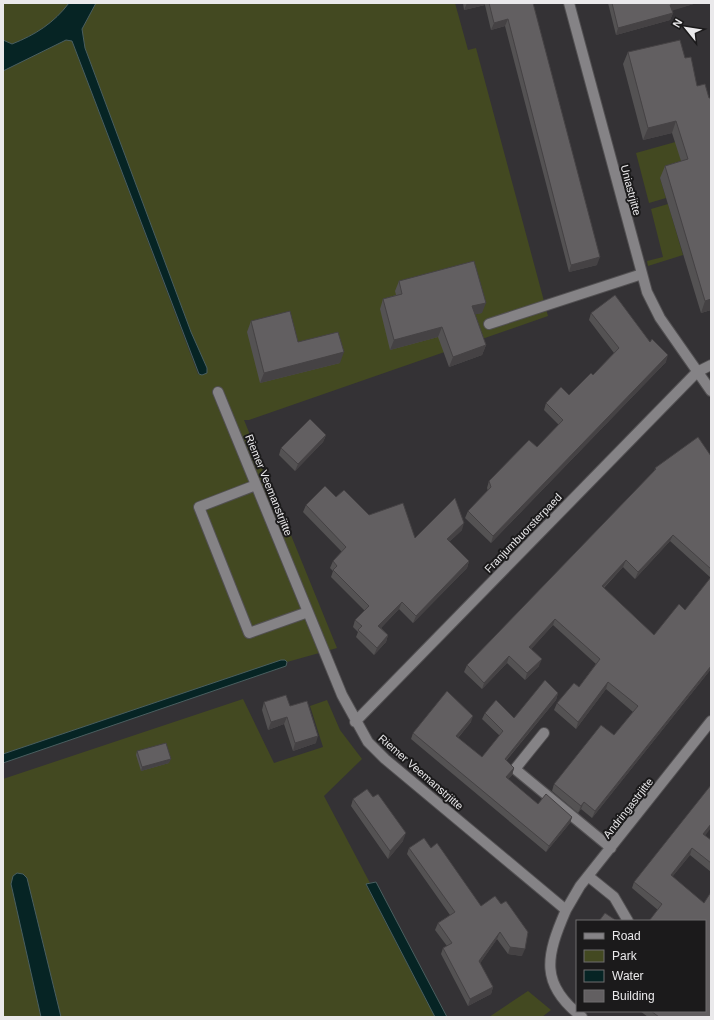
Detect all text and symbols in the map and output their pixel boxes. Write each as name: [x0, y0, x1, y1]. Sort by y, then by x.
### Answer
north arrow: [666, 8, 706, 48]
text: N: [670, 17, 685, 29]
street label: Uniastrjitte: [618, 163, 644, 217]
street label: Riemer Veemanstrjitte: [243, 433, 295, 537]
street label: Franjumbuorsterpaed: [482, 491, 564, 575]
street label: Riemer Veemanstrjitte: [376, 732, 466, 812]
street label: Andringastrjitte: [601, 775, 655, 841]
legend: [576, 920, 706, 1012]
text: Road: [612, 929, 641, 943]
text: Park: [612, 949, 638, 963]
text: Water: [612, 969, 644, 983]
text: Building: [612, 989, 655, 1003]

